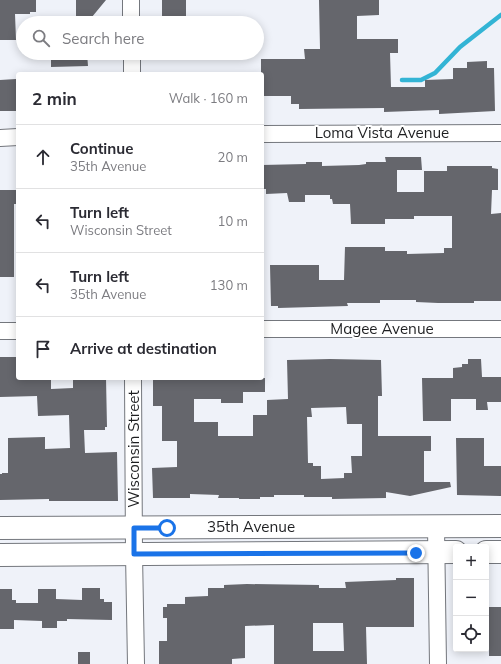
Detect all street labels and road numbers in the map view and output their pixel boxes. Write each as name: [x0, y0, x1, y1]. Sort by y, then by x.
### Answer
street label: Loma Vista Avenue: [315, 123, 449, 142]
street label: Magee Avenue: [330, 319, 434, 338]
street label: Wisconsin Street: [124, 390, 143, 508]
street label: 35th Avenue: [207, 517, 295, 536]

